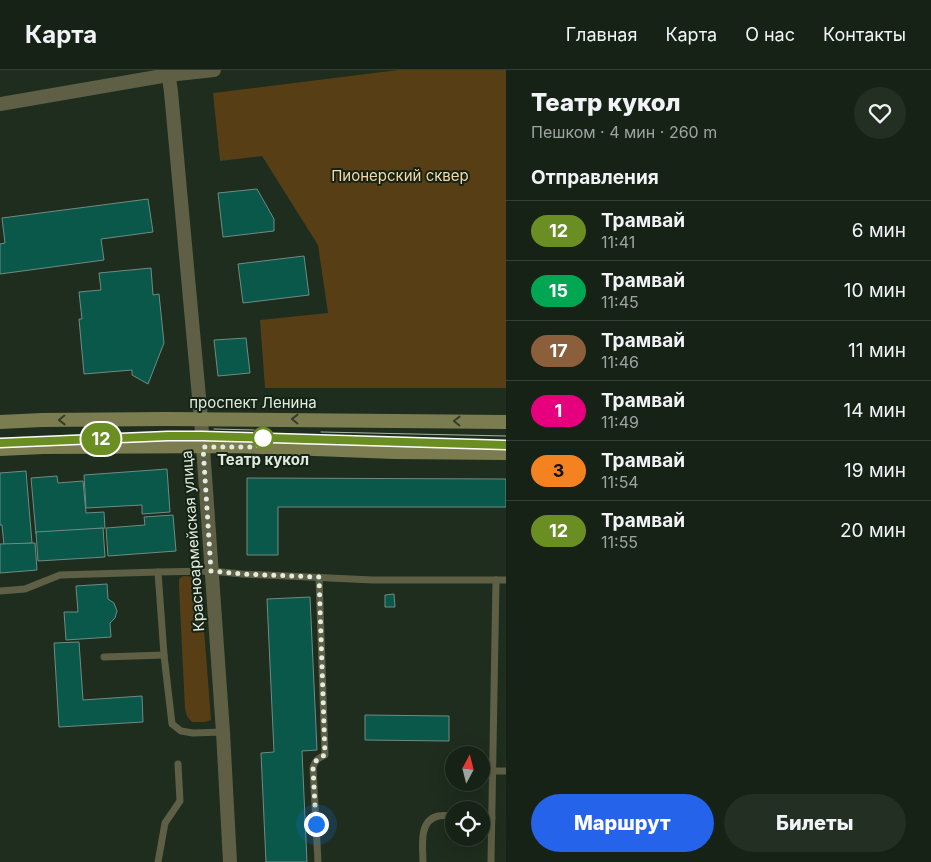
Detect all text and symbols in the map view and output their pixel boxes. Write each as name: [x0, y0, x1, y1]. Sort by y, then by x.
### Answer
text: Карта: [25, 20, 97, 49]
text: Главная: [566, 24, 637, 45]
text: Карта: [665, 24, 717, 45]
text: О нас: [745, 24, 795, 45]
text: Контакты: [823, 24, 906, 45]
button: heart: [854, 87, 906, 139]
text: Театр кукол: [531, 88, 680, 117]
text: Пешком · 4 мин · 260 m: [531, 122, 717, 142]
park label: Пионерский сквер: [331, 166, 469, 185]
text: Отправления: [531, 166, 659, 189]
text: Трамвай: [601, 209, 685, 232]
text: 6 мин: [852, 219, 906, 242]
text: 12: [549, 220, 568, 241]
text: 11:41: [601, 232, 635, 252]
text: Трамвай: [601, 269, 685, 292]
text: 10 мин: [844, 279, 906, 302]
text: 15: [549, 280, 568, 301]
text: 11:45: [601, 292, 639, 312]
text: Трамвай: [601, 329, 685, 352]
text: 11 мин: [848, 339, 906, 362]
text: 17: [549, 340, 568, 361]
text: 11:46: [601, 352, 639, 372]
text: Трамвай: [601, 389, 685, 412]
street label: проспект Ленина: [189, 393, 317, 412]
text: 14 мин: [844, 399, 906, 422]
text: 1: [555, 400, 562, 421]
text: 11:49: [601, 412, 639, 432]
one-way arrow: [291, 414, 298, 424]
one-way arrow: [58, 415, 66, 425]
one-way arrow: [453, 416, 461, 426]
line badge: 12: [78, 423, 124, 455]
marker: Театр кукол: [252, 427, 274, 449]
text: 12: [91, 428, 111, 449]
text: Трамвай: [601, 449, 685, 472]
street label: Красноармейская улица: [177, 450, 208, 632]
place label: Театр кукол: [217, 450, 309, 469]
text: 19 мин: [844, 459, 906, 482]
text: 3: [553, 460, 564, 481]
text: 11:54: [601, 472, 639, 492]
text: Трамвай: [601, 509, 685, 532]
text: 20 мин: [840, 519, 906, 542]
text: 12: [549, 520, 568, 541]
text: 11:55: [601, 532, 638, 552]
north arrow: [445, 746, 490, 791]
map controls: [445, 746, 490, 846]
button: Маршрут: [531, 794, 714, 852]
button: Билеты: [724, 794, 906, 852]
button: locate: [445, 801, 490, 846]
your location: [304, 812, 329, 837]

